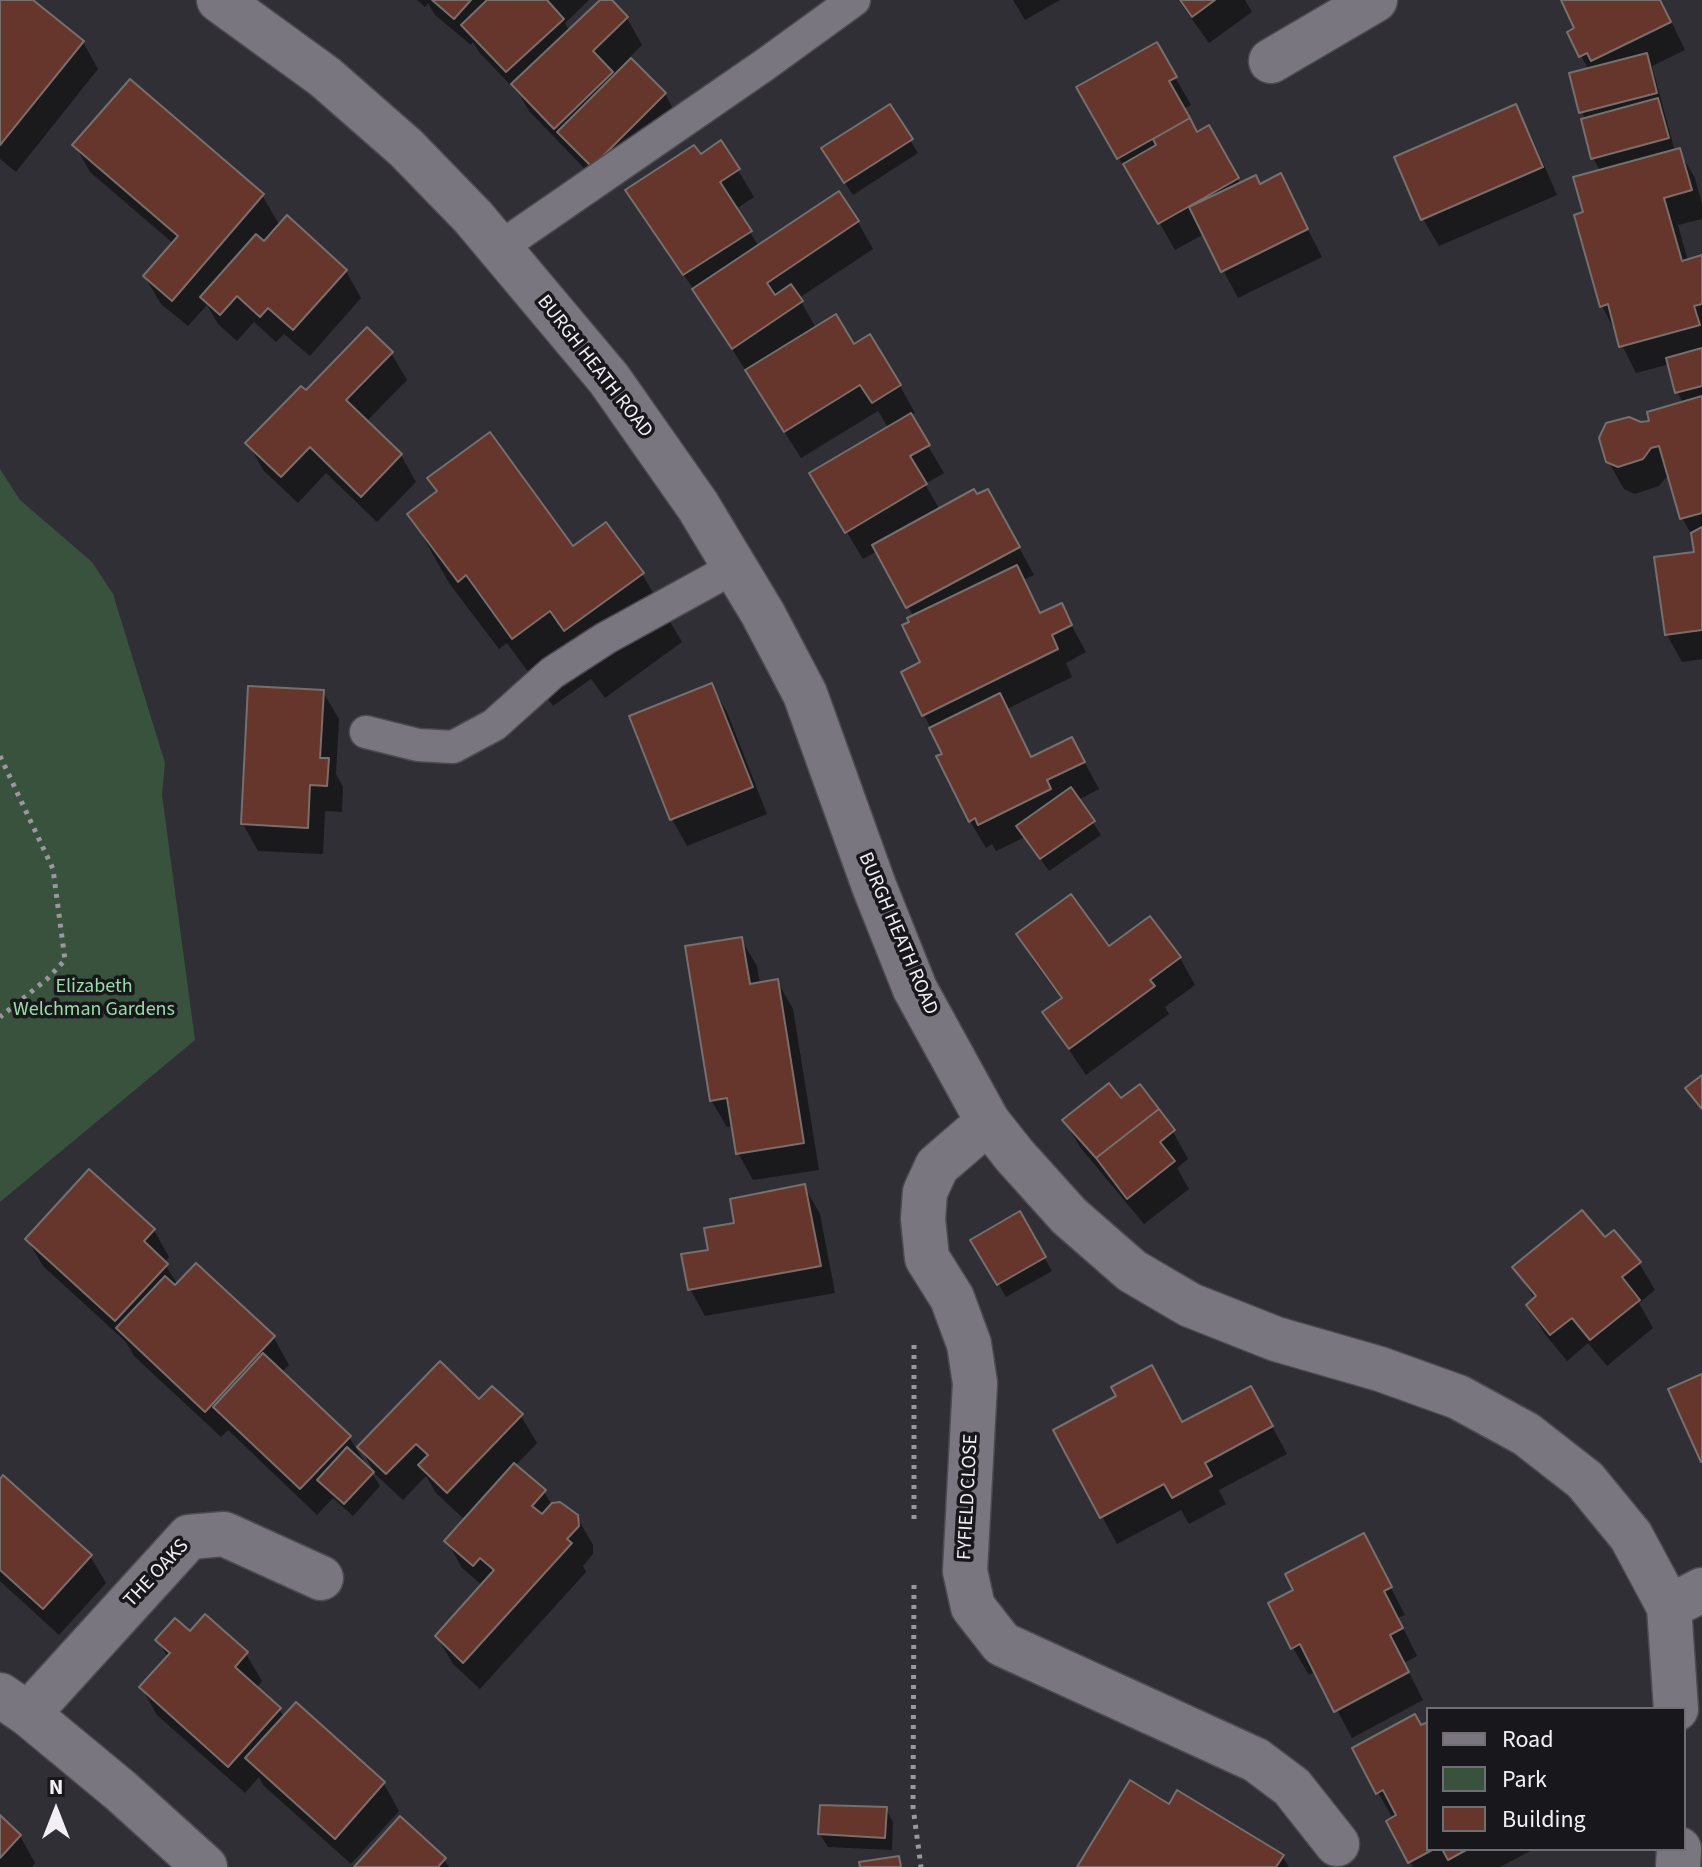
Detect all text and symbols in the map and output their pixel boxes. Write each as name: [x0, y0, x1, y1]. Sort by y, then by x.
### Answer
street label: BURGH HEATH ROAD: [531, 291, 657, 443]
street label: BURGH HEATH ROAD: [852, 849, 942, 1019]
park label: Elizabeth Welchman Gardens: [13, 976, 175, 1023]
street label: FYFIELD CLOSE: [954, 1433, 984, 1561]
street label: THE OAKS: [119, 1535, 195, 1613]
legend: [1426, 1707, 1686, 1851]
text: Road: [1502, 1722, 1554, 1757]
text: Park: [1502, 1762, 1547, 1797]
north arrow: [16, 1771, 96, 1851]
text: N: [49, 1771, 63, 1803]
text: Building: [1502, 1802, 1586, 1837]

